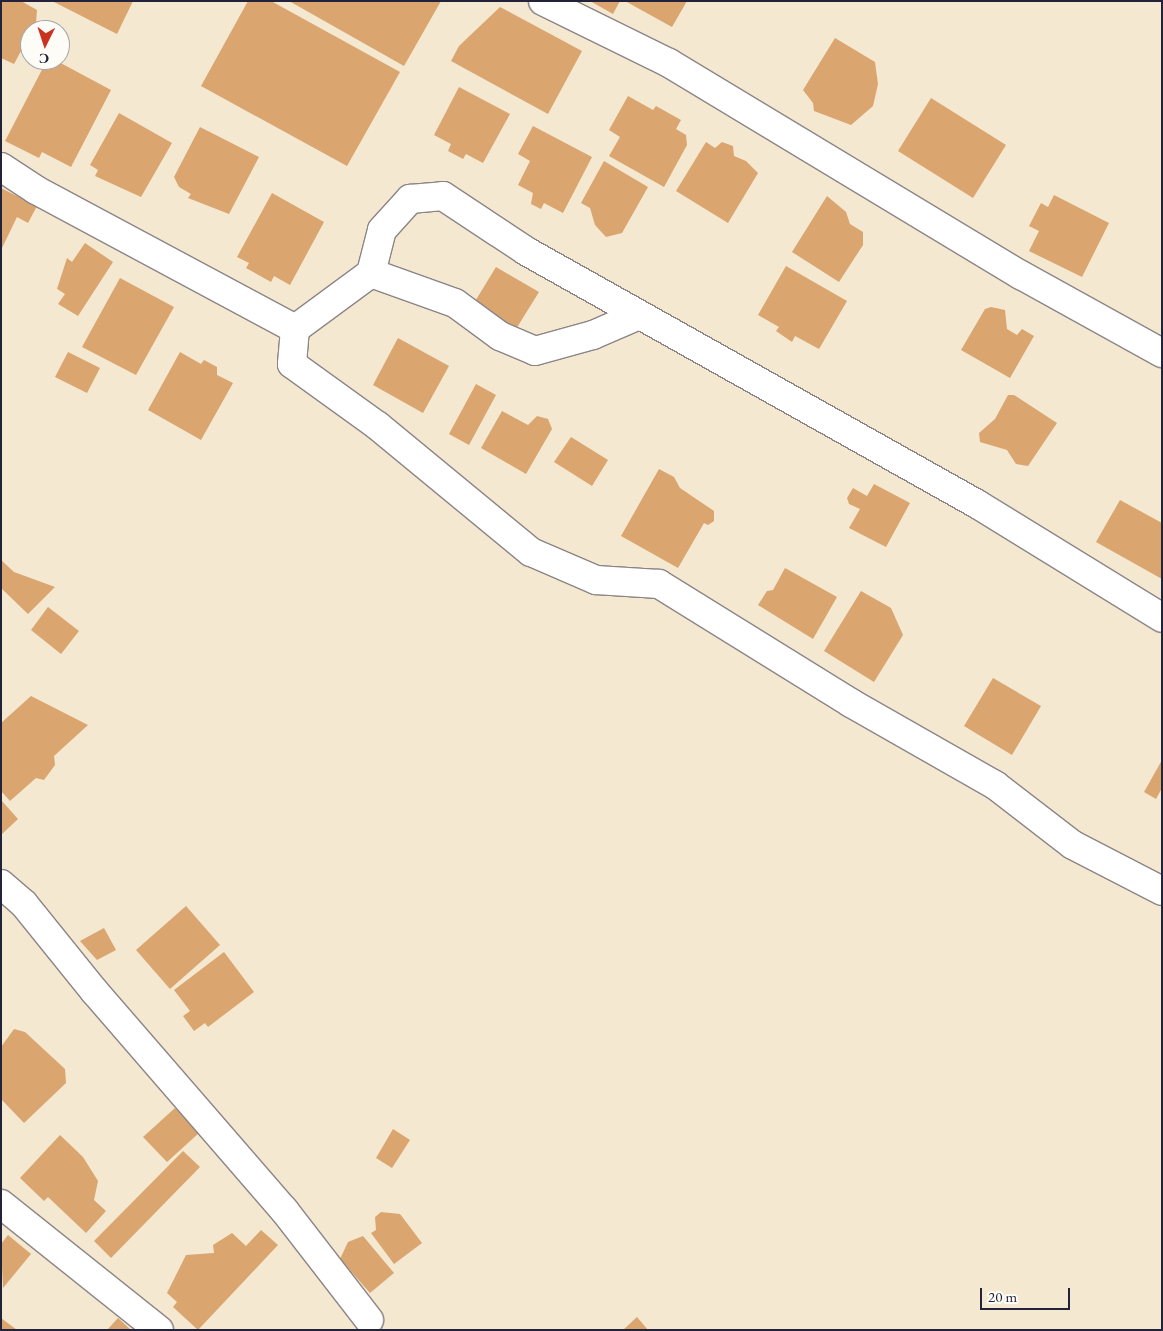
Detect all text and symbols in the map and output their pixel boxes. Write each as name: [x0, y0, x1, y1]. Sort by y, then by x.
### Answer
north arrow: [20, 20, 70, 70]
text: С: [38, 50, 50, 68]
scale bar: [983, 1278, 1073, 1310]
text: 20 m: [988, 1287, 1017, 1306]

